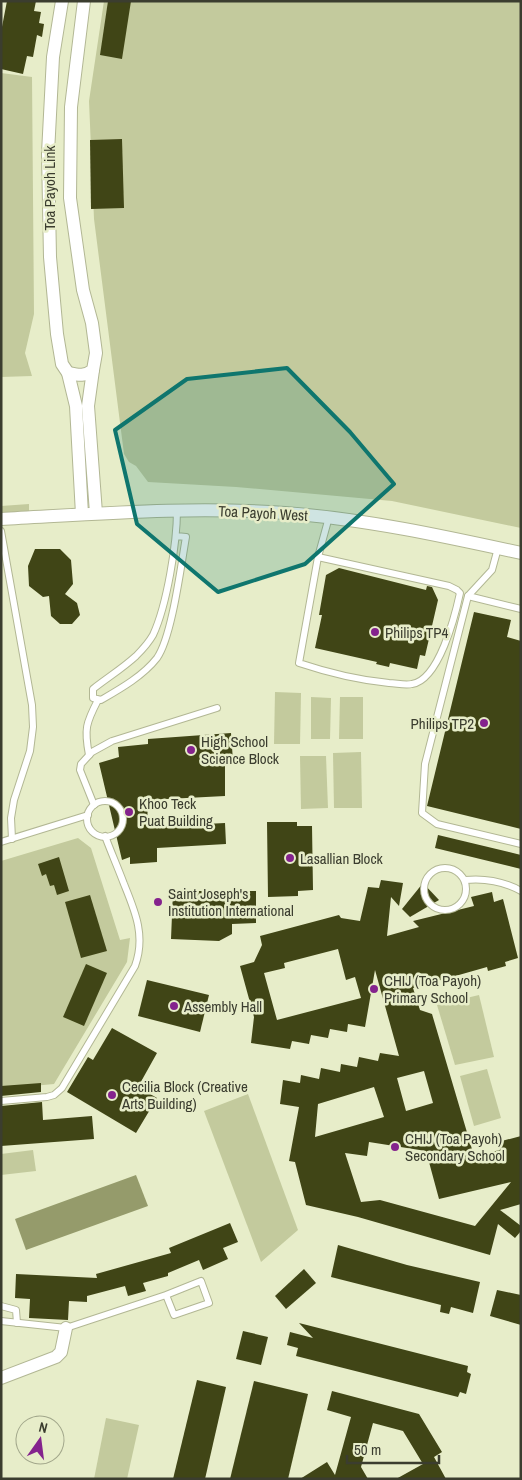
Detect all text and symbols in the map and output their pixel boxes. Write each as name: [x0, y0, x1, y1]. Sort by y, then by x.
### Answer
street label: Toa Payoh Link: [39, 145, 60, 230]
street label: Toa Payoh West: [218, 500, 309, 526]
place label: Philips TP4: [385, 622, 449, 643]
marker: Philips TP4: [369, 626, 381, 638]
place label: Philips TP2: [411, 713, 474, 734]
marker: Philips TP2: [478, 717, 490, 729]
place label: High School Science Block: [201, 731, 280, 769]
marker: High School Science Block: [185, 744, 197, 756]
place label: Khoo Teck Puat Building: [139, 793, 213, 831]
marker: Khoo Teck Puat Building: [123, 806, 135, 818]
place label: Lasallian Block: [300, 848, 384, 869]
marker: Lasallian Block: [284, 852, 296, 864]
place label: Saint Joseph's Institution International: [168, 883, 294, 921]
marker: Saint Joseph's Institution International: [152, 896, 164, 908]
place label: CHIJ (Toa Payoh) Primary School: [384, 970, 481, 1008]
marker: CHIJ (Toa Payoh) Primary School: [368, 983, 380, 995]
place label: Assembly Hall: [183, 996, 262, 1017]
marker: Assembly Hall: [168, 1000, 180, 1012]
place label: Cecilia Block (Creative Arts Building): [121, 1076, 248, 1114]
marker: Cecilia Block (Creative Arts Building): [106, 1089, 118, 1101]
place label: CHIJ (Toa Payoh) Secondary School: [405, 1128, 505, 1166]
marker: CHIJ (Toa Payoh) Secondary School: [389, 1141, 401, 1153]
north arrow: [15, 1415, 65, 1465]
text: N: [37, 1418, 49, 1437]
scale bar: [347, 1432, 440, 1464]
text: 50 m: [354, 1439, 381, 1460]

